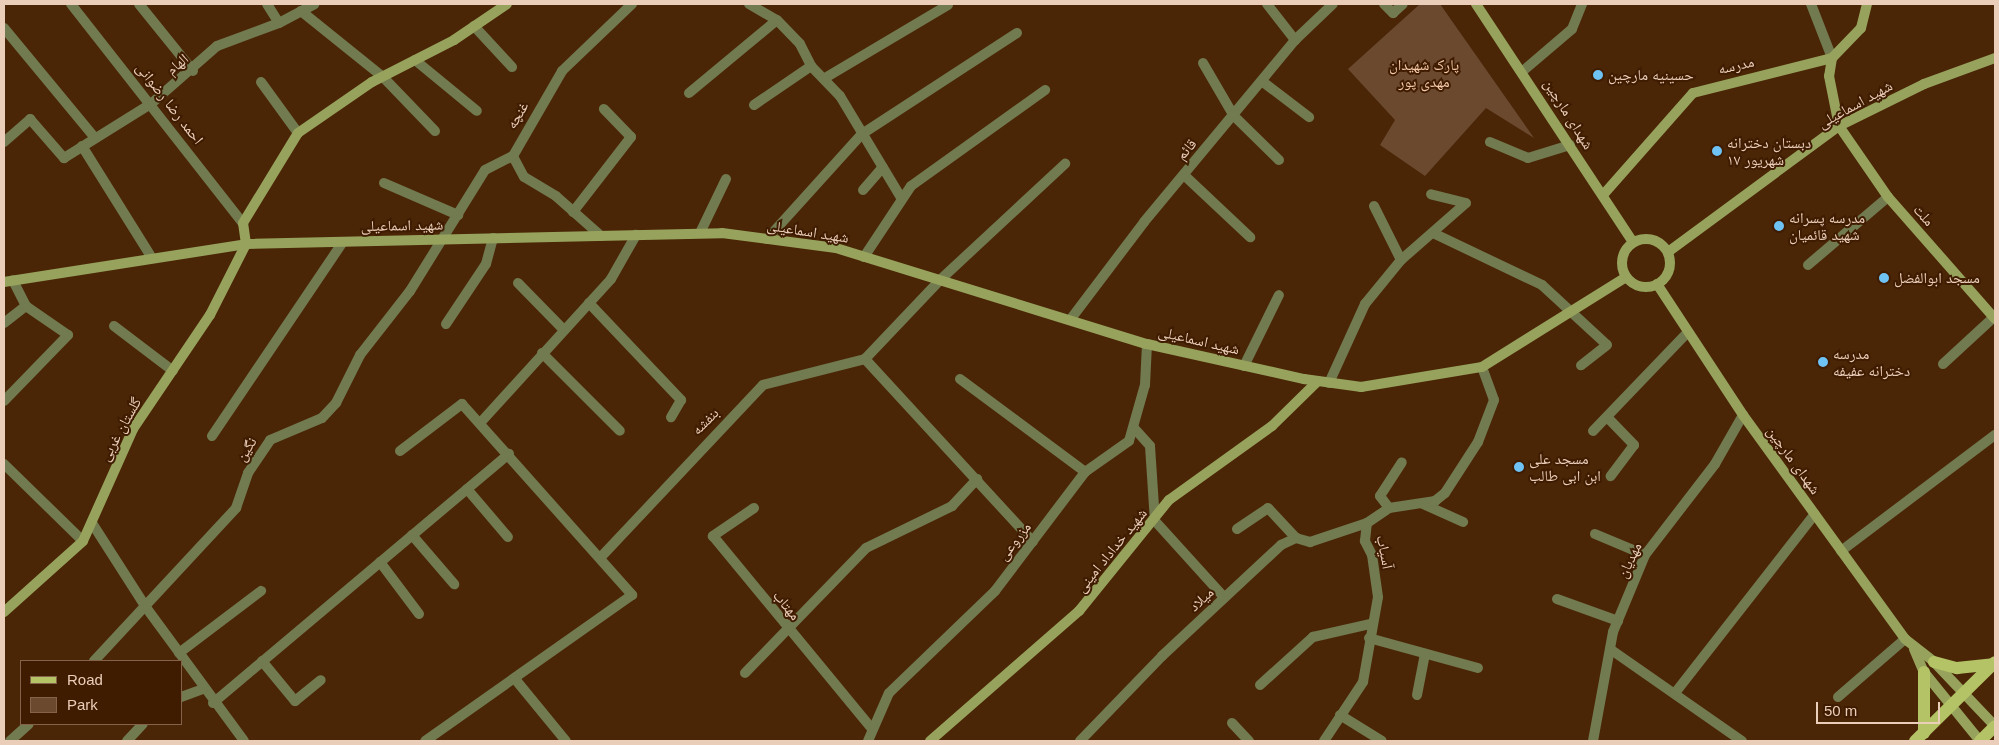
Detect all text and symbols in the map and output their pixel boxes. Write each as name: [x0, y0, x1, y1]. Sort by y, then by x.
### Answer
street label: الهام: [162, 50, 192, 78]
street label: مدرسه: [1716, 52, 1756, 78]
park label: پارک شهیدان مهدی پور: [1389, 55, 1459, 90]
street label: احمد رضا رضوانی: [133, 59, 207, 147]
place label: حسینیه مارچین: [1608, 66, 1694, 84]
marker: حسینیه مارچین: [1592, 69, 1604, 81]
street label: شهدای مارچین: [1540, 75, 1598, 153]
street label: شهید اسماعیلی: [1814, 76, 1896, 132]
street label: غنچه: [502, 98, 532, 132]
place label: دبستان دخترانه ۱۷ شهریور: [1727, 133, 1811, 168]
street label: قائم: [1172, 135, 1200, 163]
marker: دبستان دخترانه ۱۷ شهریور: [1711, 145, 1723, 157]
street label: ملت: [1910, 201, 1938, 229]
place label: مدرسه پسرانه شهید قائمیان: [1789, 208, 1865, 243]
street label: شهید اسماعیلی: [361, 215, 443, 235]
street label: شهید اسماعیلی: [766, 216, 850, 246]
marker: مدرسه پسرانه شهید قائمیان: [1773, 220, 1785, 232]
place label: مسجد ابوالفضل: [1894, 269, 1980, 287]
marker: مسجد ابوالفضل: [1878, 272, 1890, 284]
street label: شهید اسماعیلی: [1157, 322, 1241, 358]
place label: مدرسه دخترانه عفیفه: [1833, 344, 1910, 379]
marker: مدرسه دخترانه عفیفه: [1817, 356, 1829, 368]
street label: گلستان غربی: [95, 394, 145, 464]
street label: بنفشه: [688, 404, 722, 438]
street label: شهدای مارچین: [1763, 422, 1825, 498]
street label: نگین: [232, 434, 260, 464]
place label: مسجد علی ابن ابی طالب: [1529, 449, 1601, 484]
marker: مسجد علی ابن ابی طالب: [1513, 461, 1525, 473]
street label: شهید خداداد امینی: [1072, 504, 1150, 596]
street label: مزروعی: [993, 518, 1035, 564]
street label: آسیاب: [1373, 533, 1397, 571]
street label: مهدیان: [1613, 539, 1645, 581]
street label: میلاد: [1185, 583, 1217, 615]
street label: مهتاب: [770, 586, 804, 624]
legend: [20, 660, 182, 725]
text: Road: [67, 671, 103, 688]
scale bar: [1819, 692, 1943, 724]
text: Park: [67, 696, 98, 713]
text: 50 m: [1824, 702, 1857, 719]

